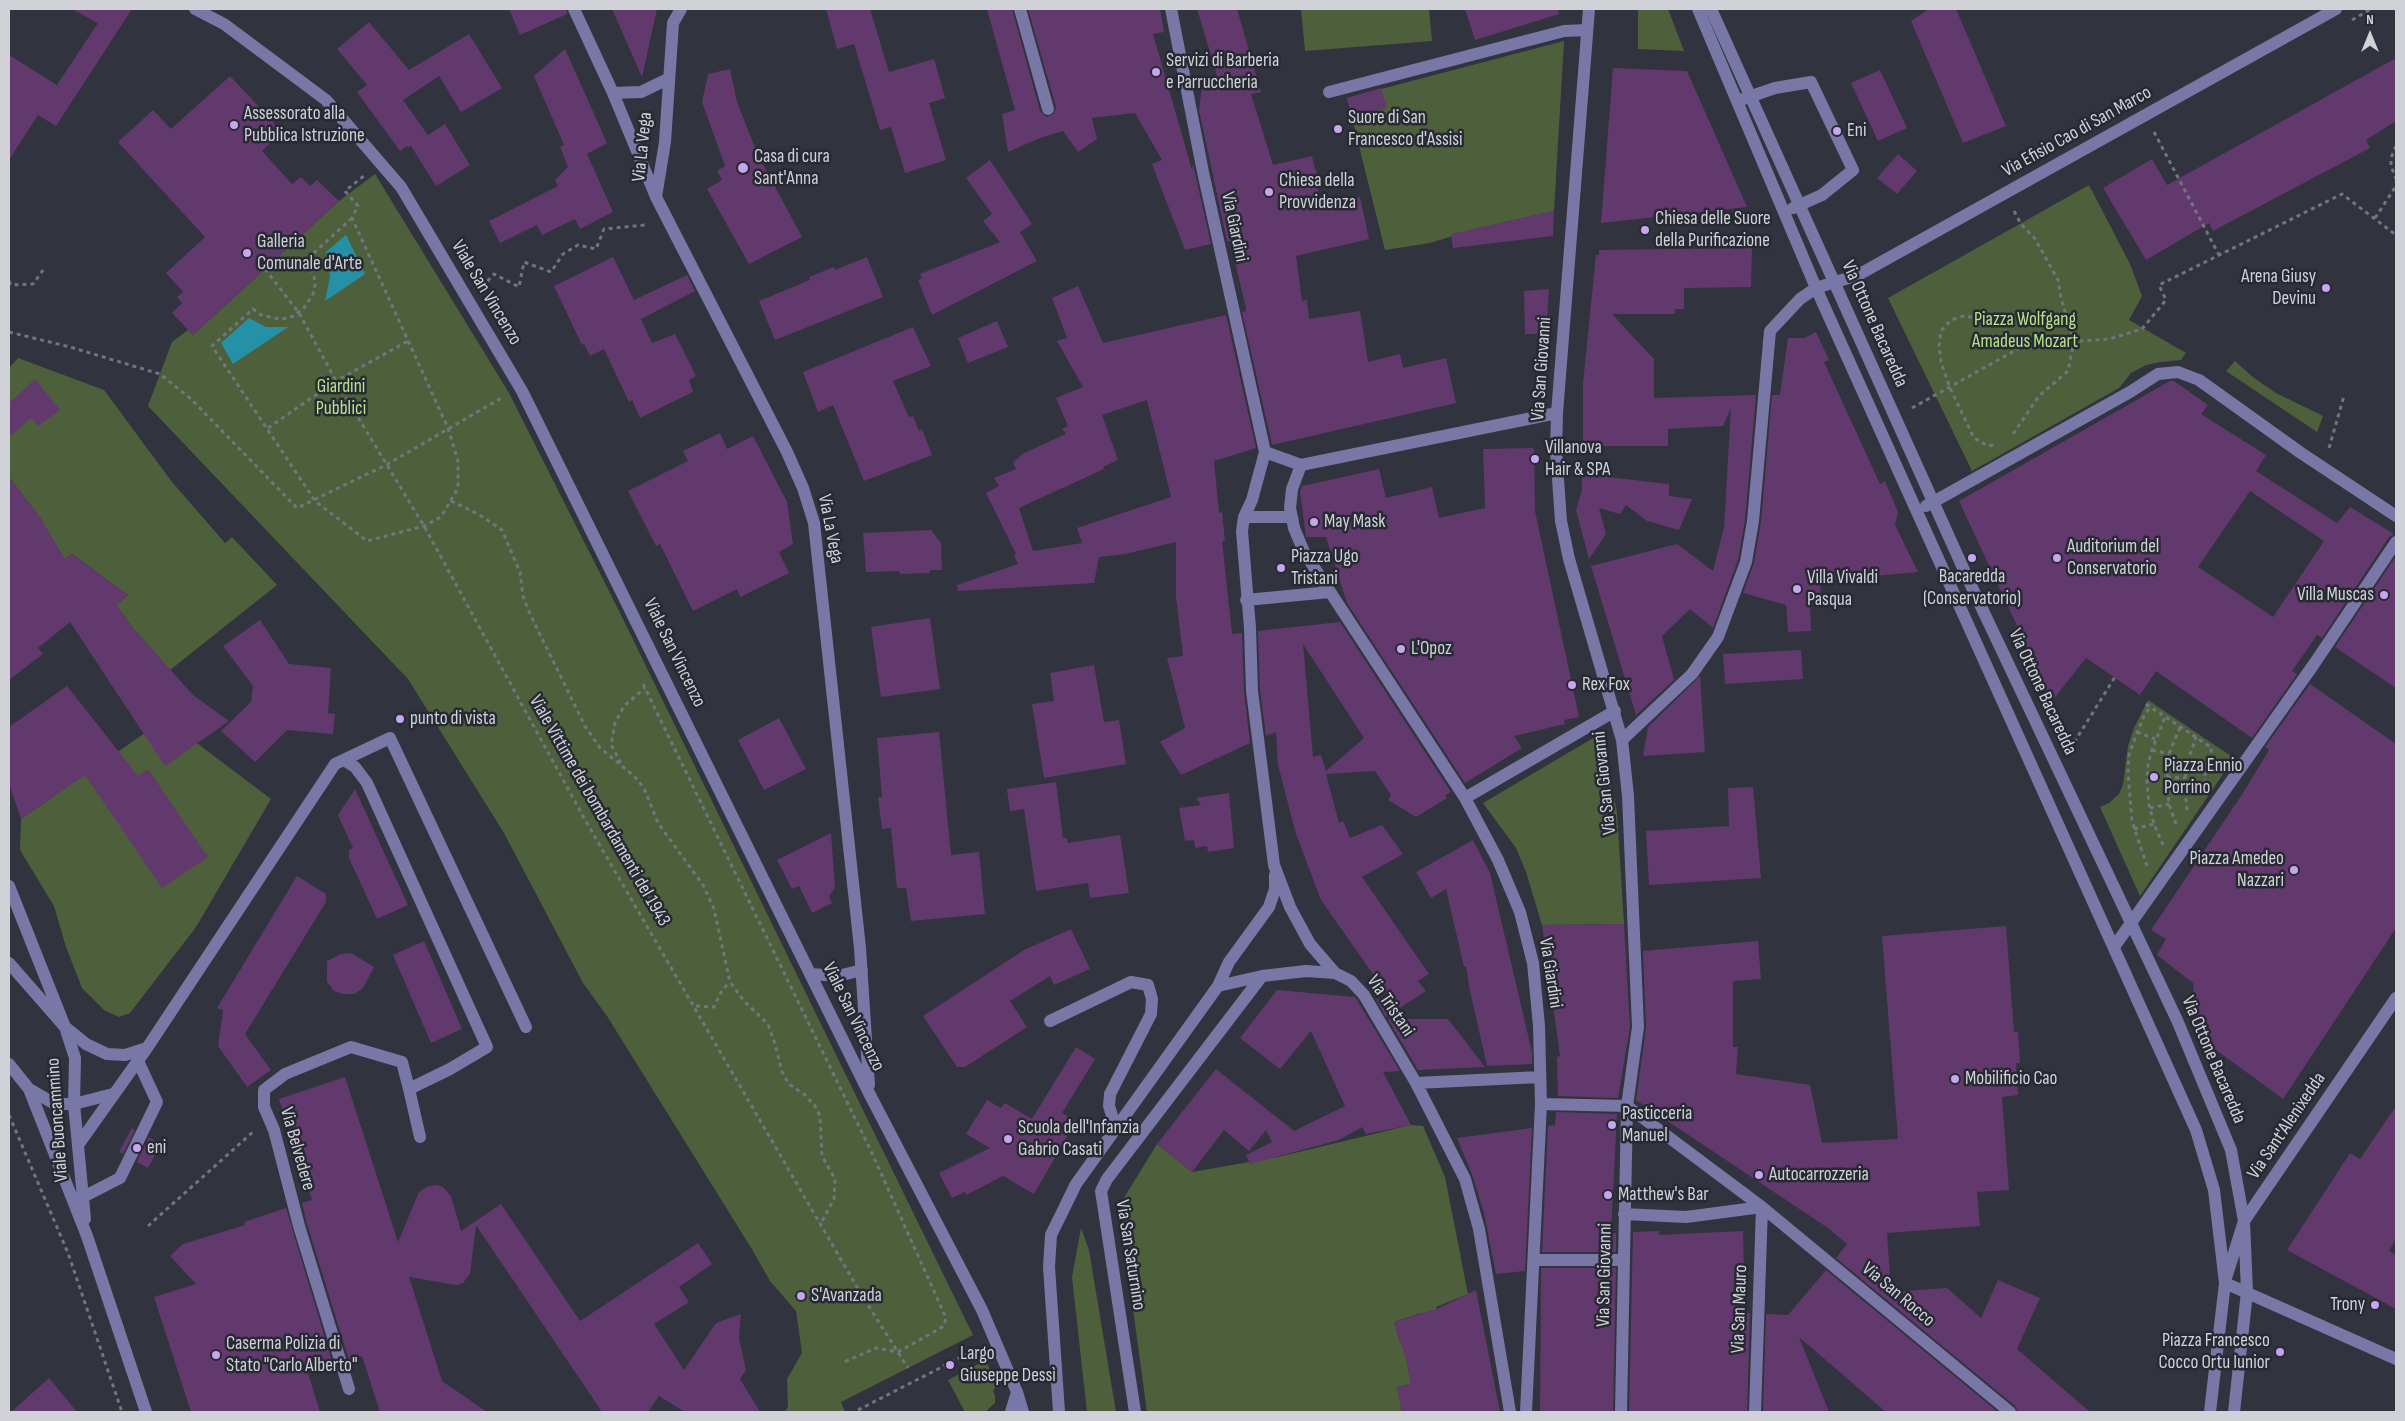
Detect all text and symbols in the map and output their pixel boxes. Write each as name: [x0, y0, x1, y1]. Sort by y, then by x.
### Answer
north arrow: [2345, 10, 2395, 60]
text: N: [2366, 11, 2374, 28]
place label: Servizi di Barberia e Parruccheria: [1166, 50, 1279, 94]
marker: Servizi di Barberia e Parruccheria: [1150, 66, 1162, 78]
street label: Via Efisio Cao di San Marco: [1998, 82, 2156, 182]
place label: Assessorato alla Pubblica Istruzione: [244, 103, 365, 147]
place label: Suore di San Francesco d'Assisi: [1348, 107, 1463, 151]
street label: Via La Vega: [628, 111, 658, 183]
marker: Assessorato alla Pubblica Istruzione: [228, 119, 240, 131]
place label: Eni: [1847, 120, 1866, 142]
marker: Suore di San Francesco d'Assisi: [1332, 123, 1344, 135]
marker: Eni: [1831, 125, 1843, 137]
place label: Casa di cura Sant'Anna: [754, 146, 830, 190]
marker: Casa di cura Sant'Anna: [736, 161, 750, 175]
place label: Chiesa della Provvidenza: [1279, 170, 1356, 214]
marker: Chiesa della Provvidenza: [1263, 186, 1275, 198]
street label: Via Giardini: [1215, 190, 1253, 264]
place label: Chiesa delle Suore della Purificazione: [1655, 208, 1771, 252]
marker: Chiesa delle Suore della Purificazione: [1639, 224, 1651, 236]
place label: Galleria Comunale d'Arte: [257, 231, 362, 275]
street label: Viale San Vincenzo: [446, 236, 526, 350]
marker: Galleria Comunale d'Arte: [241, 247, 253, 259]
street label: Via Ottone Bacaredda: [1836, 257, 1912, 391]
place label: Arena Giusy Devinu: [2241, 266, 2316, 310]
marker: Arena Giusy Devinu: [2320, 282, 2332, 294]
park label: Piazza Wolfgang Amadeus Mozart: [1972, 309, 2078, 353]
street label: Via San Giovanni: [1527, 316, 1557, 422]
park label: Giardini Pubblici: [316, 376, 366, 420]
place label: Villanova Hair & SPA: [1545, 437, 1610, 481]
marker: Villanova Hair & SPA: [1529, 453, 1541, 465]
street label: Via La Vega: [812, 492, 848, 566]
place label: May Mask: [1324, 511, 1386, 533]
marker: May Mask: [1308, 516, 1320, 528]
place label: Auditorium del Conservatorio: [2067, 536, 2159, 580]
place label: Piazza Ugo Tristani: [1291, 546, 1359, 590]
marker: Bacaredda (Conservatorio): [1966, 552, 1978, 564]
marker: Auditorium del Conservatorio: [2051, 552, 2063, 564]
marker: Piazza Ugo Tristani: [1275, 562, 1287, 574]
place label: Bacaredda (Conservatorio): [1923, 566, 2021, 610]
place label: Villa Vivaldi Pasqua: [1807, 567, 1878, 611]
marker: Villa Vivaldi Pasqua: [1791, 583, 1803, 595]
place label: Villa Muscas: [2297, 584, 2374, 606]
marker: Villa Muscas: [2378, 589, 2390, 601]
street label: Viale San Vincenzo: [638, 595, 710, 711]
street label: Via Ottone Bacaredda: [2003, 625, 2081, 759]
place label: L'Opoz: [1411, 638, 1452, 660]
marker: L'Opoz: [1395, 643, 1407, 655]
place label: Rex Fox: [1582, 674, 1630, 696]
marker: Rex Fox: [1566, 679, 1578, 691]
street label: Viale Vittime dei bombardamenti del 1943: [523, 691, 675, 931]
place label: punto di vista: [410, 708, 496, 730]
marker: punto di vista: [394, 713, 406, 725]
street label: Via San Giovanni: [1588, 730, 1622, 836]
place label: Piazza Ennio Porrino: [2164, 755, 2242, 799]
marker: Piazza Ennio Porrino: [2148, 771, 2160, 783]
place label: Piazza Amedeo Nazzari: [2189, 848, 2284, 892]
marker: Piazza Amedeo Nazzari: [2288, 864, 2300, 876]
street label: Via Giardini: [1533, 936, 1567, 1010]
street label: Viale San Vincenzo: [817, 959, 889, 1075]
street label: Via Tristani: [1361, 971, 1419, 1041]
street label: Via Ottone Bacaredda: [2176, 993, 2250, 1127]
street label: Viale Buoncammino: [42, 1057, 74, 1183]
place label: Mobilificio Cao: [1965, 1068, 2057, 1090]
street label: Via Sant'Alenixedda: [2243, 1068, 2331, 1184]
marker: Mobilificio Cao: [1949, 1073, 1961, 1085]
place label: Pasticceria Manuel: [1622, 1103, 1692, 1147]
street label: Via Belvedere: [274, 1105, 320, 1193]
place label: Scuola dell'Infanzia Gabrio Casati: [1018, 1117, 1139, 1161]
marker: Pasticceria Manuel: [1606, 1119, 1618, 1131]
marker: Scuola dell'Infanzia Gabrio Casati: [1002, 1133, 1014, 1145]
place label: eni: [147, 1137, 166, 1159]
marker: eni: [131, 1142, 143, 1154]
place label: Autocarrozzeria: [1769, 1164, 1869, 1186]
marker: Autocarrozzeria: [1753, 1169, 1765, 1181]
place label: Matthew's Bar: [1618, 1184, 1709, 1206]
marker: Matthew's Bar: [1602, 1189, 1614, 1201]
street label: Via San Saturnino: [1110, 1198, 1150, 1312]
street label: Via San Giovanni: [1593, 1223, 1617, 1327]
street label: Via San Rocco: [1857, 1258, 1939, 1332]
street label: Via San Mauro: [1727, 1264, 1753, 1354]
place label: S'Avanzada: [811, 1285, 882, 1307]
marker: S'Avanzada: [795, 1290, 807, 1302]
place label: Trony: [2330, 1294, 2365, 1316]
marker: Trony: [2369, 1299, 2381, 1311]
place label: Piazza Francesco Cocco Ortu Iunior: [2159, 1330, 2270, 1374]
place label: Caserma Polizia di Stato "Carlo Alberto": [226, 1333, 358, 1377]
place label: Largo Giuseppe Dessì: [960, 1343, 1056, 1387]
marker: Piazza Francesco Cocco Ortu Iunior: [2274, 1346, 2286, 1358]
marker: Caserma Polizia di Stato "Carlo Alberto": [210, 1349, 222, 1361]
marker: Largo Giuseppe Dessì: [944, 1359, 956, 1371]

